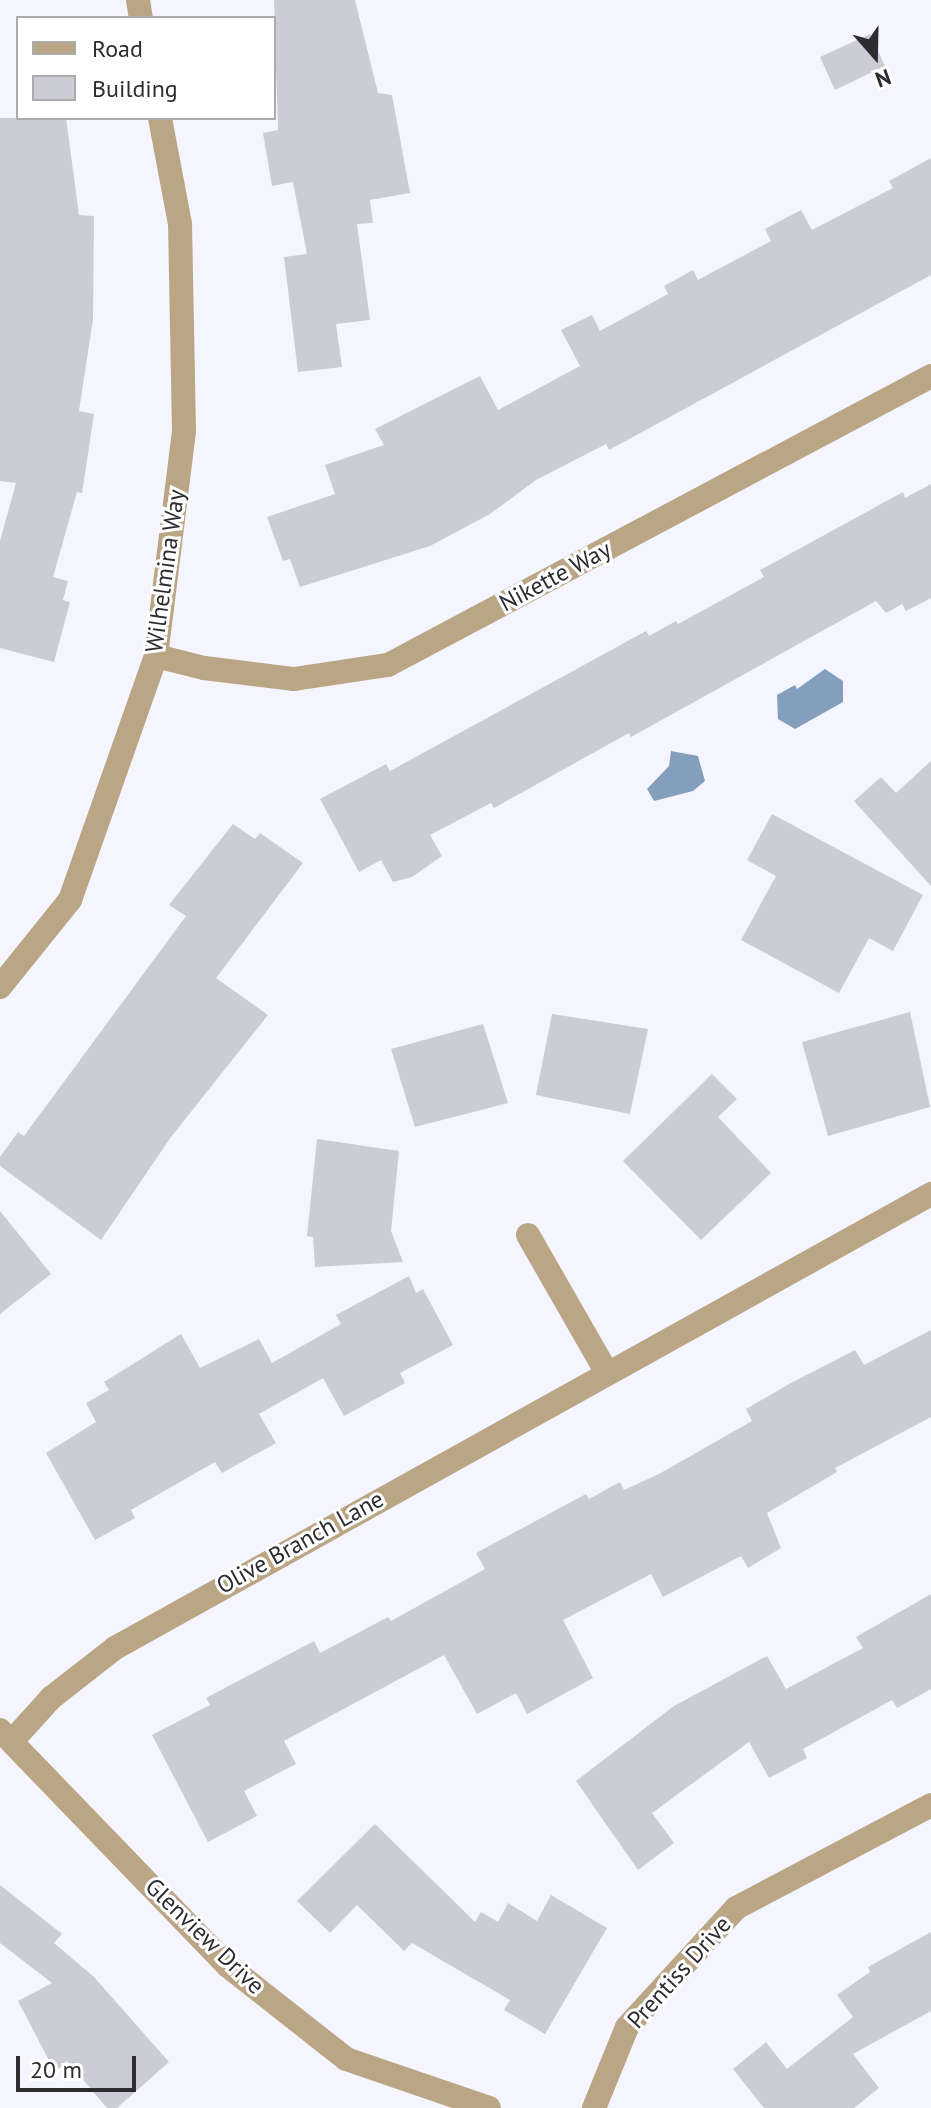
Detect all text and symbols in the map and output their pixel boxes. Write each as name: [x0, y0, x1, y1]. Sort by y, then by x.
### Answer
legend: [16, 16, 276, 120]
north arrow: [835, 16, 915, 96]
text: Road: [92, 33, 143, 64]
text: N: [872, 63, 895, 94]
text: Building: [92, 73, 178, 104]
street label: Wilhelmina Way: [139, 487, 191, 655]
street label: Nikette Way: [494, 535, 616, 617]
street label: Olive Branch Lane: [211, 1484, 389, 1600]
street label: Glenview Drive: [139, 1872, 271, 2000]
street label: Prentiss Drive: [621, 1910, 737, 2034]
scale bar: [20, 2040, 140, 2090]
text: 20 m: [30, 2054, 82, 2085]

